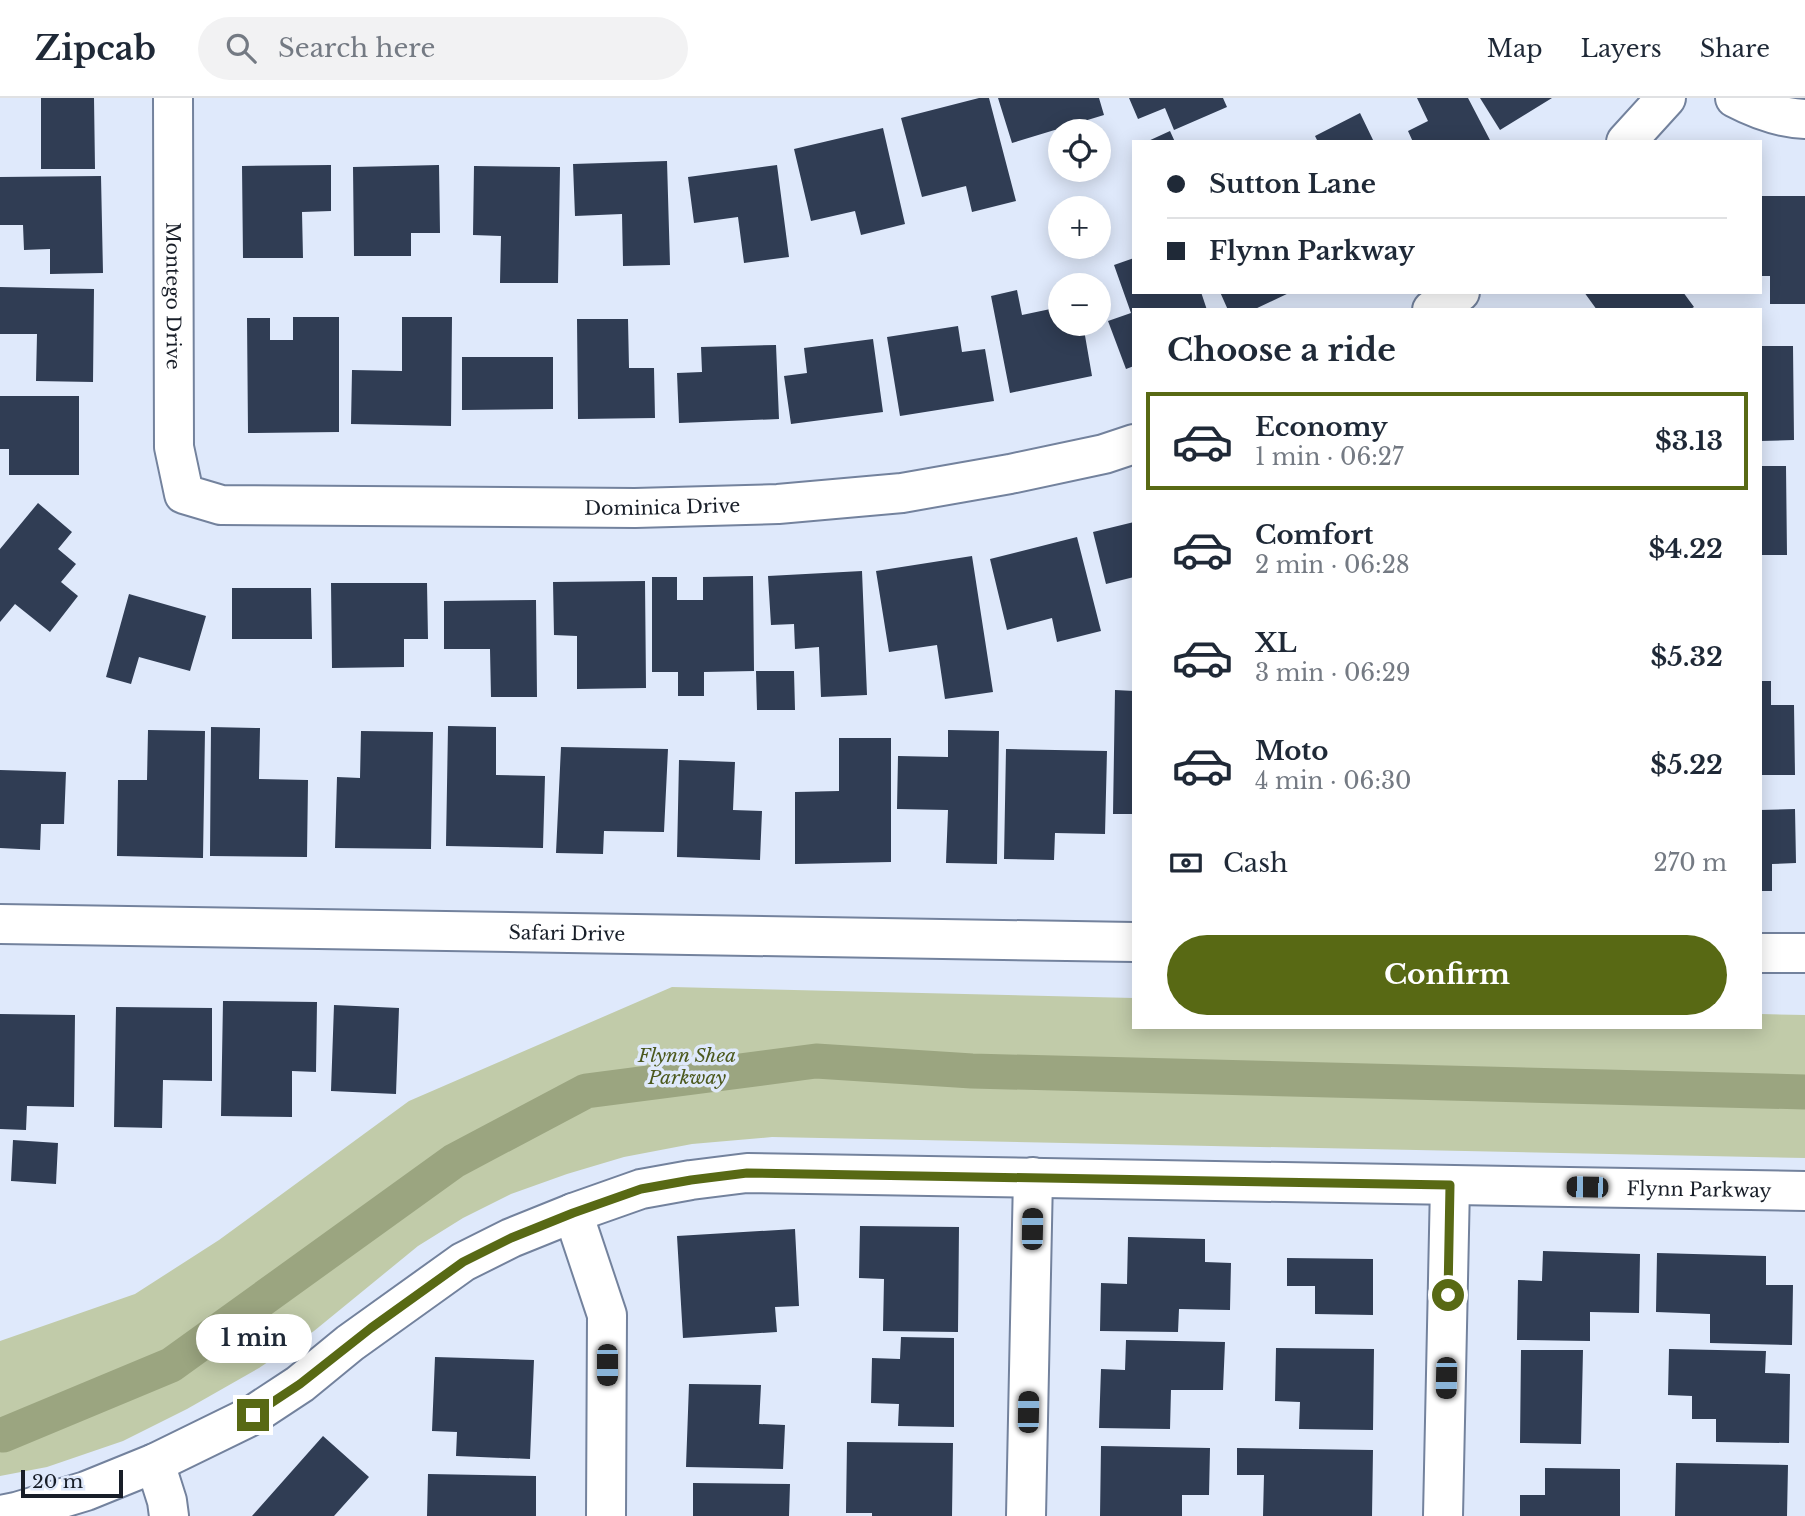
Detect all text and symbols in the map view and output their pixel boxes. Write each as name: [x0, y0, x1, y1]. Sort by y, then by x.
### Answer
search box: [198, 17, 688, 80]
text: Zipcab: [35, 28, 156, 69]
icon: search: [222, 29, 260, 67]
text: Search here: [278, 32, 435, 64]
text: Map: [1487, 34, 1543, 63]
text: Layers: [1581, 34, 1662, 63]
text: Share: [1700, 34, 1770, 63]
map controls: [1048, 119, 1111, 336]
button: locate: [1048, 119, 1111, 182]
text: Sutton Lane: [1209, 168, 1376, 200]
button: +: [1048, 196, 1111, 259]
street label: Montego Drive: [162, 222, 185, 370]
text: Flynn Parkway: [1209, 235, 1415, 267]
button: −: [1048, 273, 1111, 336]
text: Choose a ride: [1167, 330, 1396, 370]
icon: car: [1171, 410, 1234, 473]
text: Economy: [1255, 411, 1388, 443]
text: $3.13: [1655, 425, 1723, 457]
text: 1 min · 06:27: [1255, 443, 1403, 471]
street label: Dominica Drive: [584, 494, 741, 520]
icon: car: [1171, 518, 1234, 581]
text: Comfort: [1255, 519, 1373, 551]
text: $4.22: [1648, 533, 1723, 565]
text: 2 min · 06:28: [1255, 551, 1410, 579]
icon: car: [1171, 626, 1234, 689]
text: XL: [1255, 627, 1297, 659]
text: $5.32: [1651, 641, 1723, 673]
text: 3 min · 06:29: [1255, 659, 1411, 687]
icon: car: [1171, 734, 1234, 797]
text: Moto: [1255, 735, 1328, 767]
text: $5.22: [1650, 749, 1723, 781]
text: 4 min · 06:30: [1255, 767, 1412, 795]
icon: cash: [1167, 844, 1205, 882]
text: Cash: [1223, 847, 1288, 879]
text: 270 m: [1654, 849, 1727, 877]
street label: Safari Drive: [508, 921, 625, 945]
button: Confirm: [1167, 935, 1727, 1015]
park label: Flynn Shea Parkway: [637, 1044, 736, 1089]
car: [1566, 1176, 1609, 1198]
street label: Flynn Parkway: [1626, 1176, 1772, 1202]
car: [1022, 1208, 1043, 1250]
route start: [1432, 1279, 1464, 1311]
callout: 1 min: [195, 1314, 311, 1362]
text: 1 min: [221, 1324, 287, 1352]
car: [597, 1344, 618, 1386]
car: [1436, 1357, 1457, 1399]
car: [1018, 1391, 1039, 1433]
route end: [237, 1399, 269, 1431]
scale bar: [21, 1467, 122, 1499]
text: 20 m: [32, 1470, 83, 1493]

